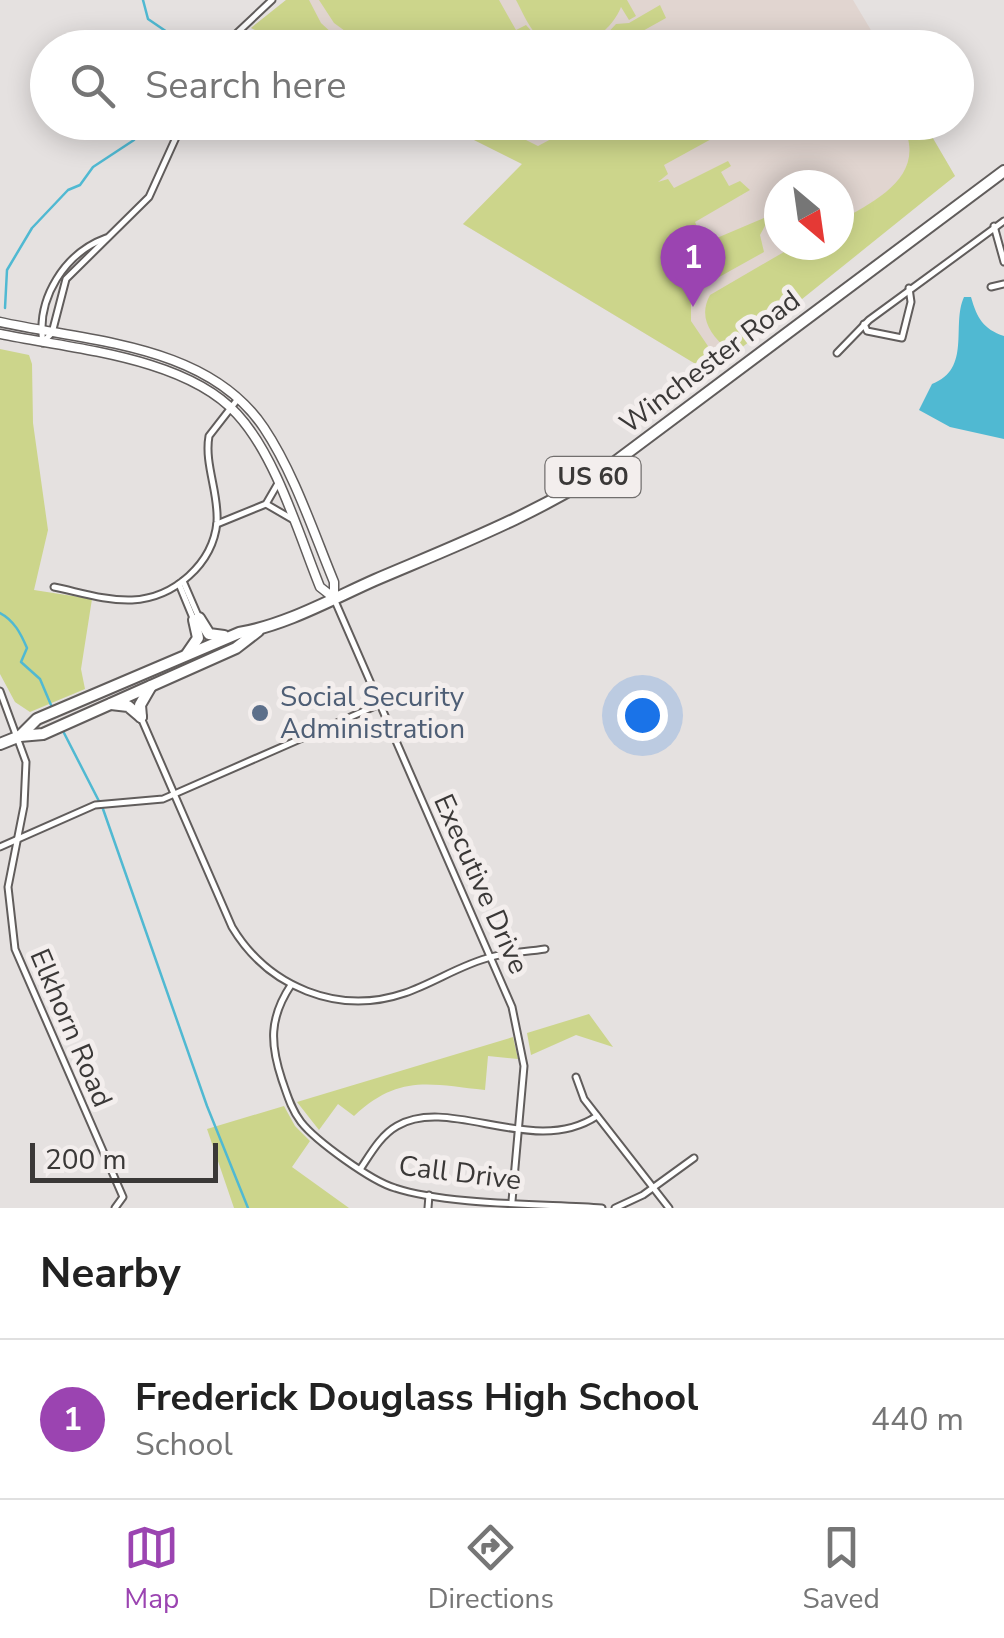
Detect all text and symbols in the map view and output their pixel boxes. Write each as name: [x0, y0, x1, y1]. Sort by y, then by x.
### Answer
search box: [30, 30, 974, 140]
icon: search: [65, 58, 120, 113]
text: Search here: [145, 60, 346, 111]
north arrow: [764, 170, 854, 260]
pin: 1: [660, 224, 726, 307]
street label: Winchester Road: [612, 281, 808, 443]
road number: US 60: [546, 457, 640, 497]
place label: Social Security Administration: [280, 678, 465, 748]
your location: [617, 690, 668, 741]
marker: Social Security Administration: [249, 702, 271, 724]
street label: Executive Drive: [424, 788, 538, 980]
street label: Elkhorn Road: [21, 943, 121, 1113]
scale bar: [30, 1138, 218, 1182]
text: 200 m: [45, 1141, 127, 1179]
street label: Call Drive: [396, 1147, 524, 1199]
text: Nearby: [40, 1245, 181, 1302]
text: Frederick Douglass High School: [135, 1372, 698, 1423]
text: 1: [63, 1398, 82, 1441]
text: 440 m: [871, 1398, 964, 1441]
text: School: [135, 1423, 233, 1466]
tab: Map: [124, 1520, 179, 1618]
tab: Directions: [428, 1520, 554, 1618]
tab: Saved: [802, 1520, 880, 1618]

